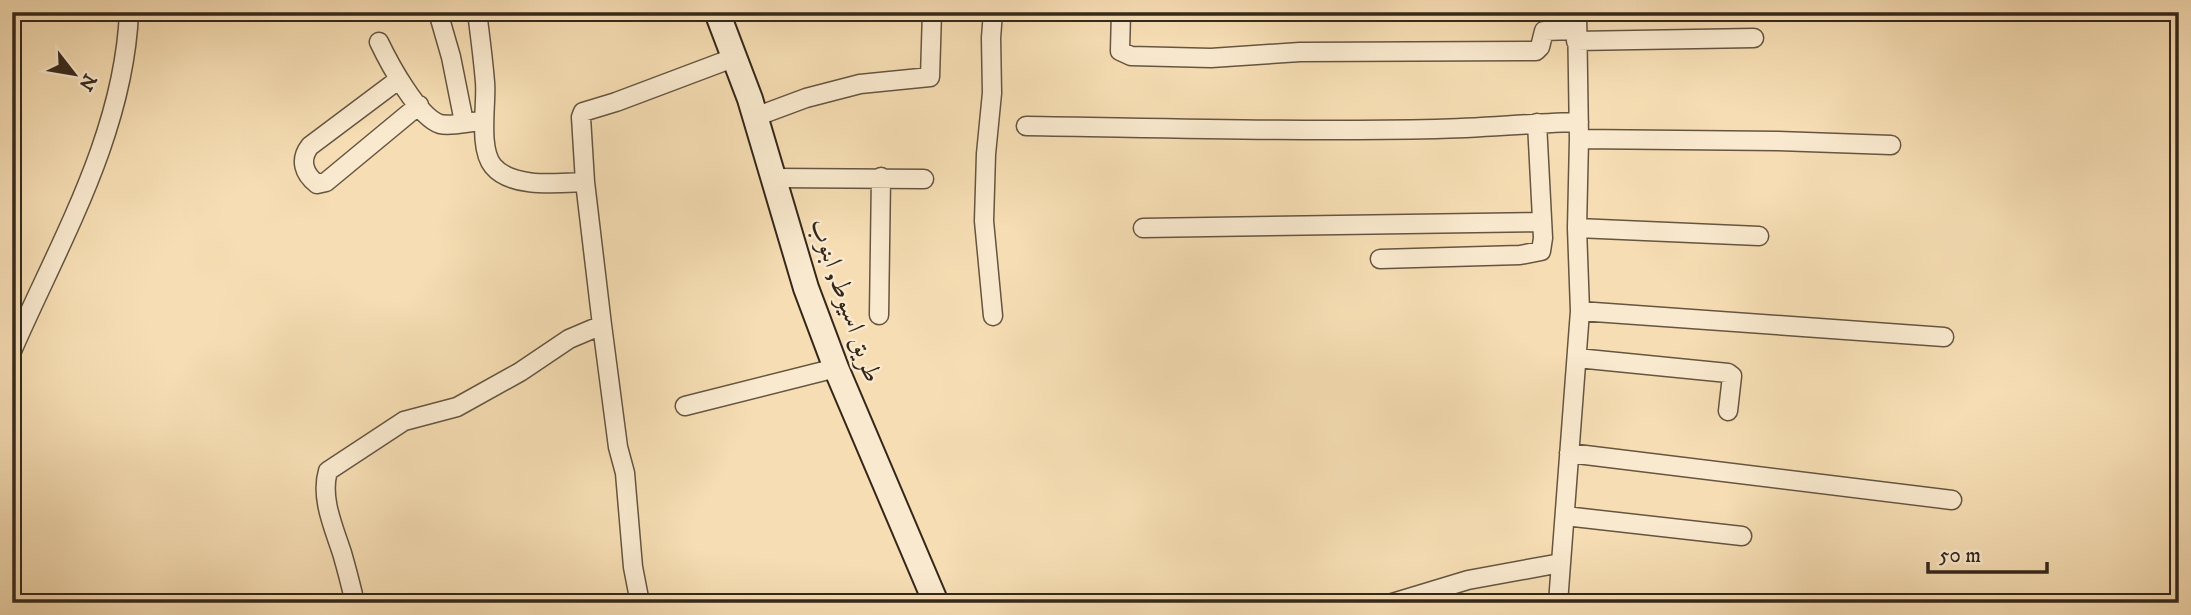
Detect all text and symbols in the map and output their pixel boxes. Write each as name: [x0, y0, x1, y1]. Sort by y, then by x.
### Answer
north arrow: [38, 38, 108, 108]
text: N: [73, 69, 101, 95]
street label: طريق اسيوط, ابنوب: [802, 214, 889, 387]
scale bar: [1928, 531, 2048, 575]
text: 50 m: [1939, 543, 1981, 569]

